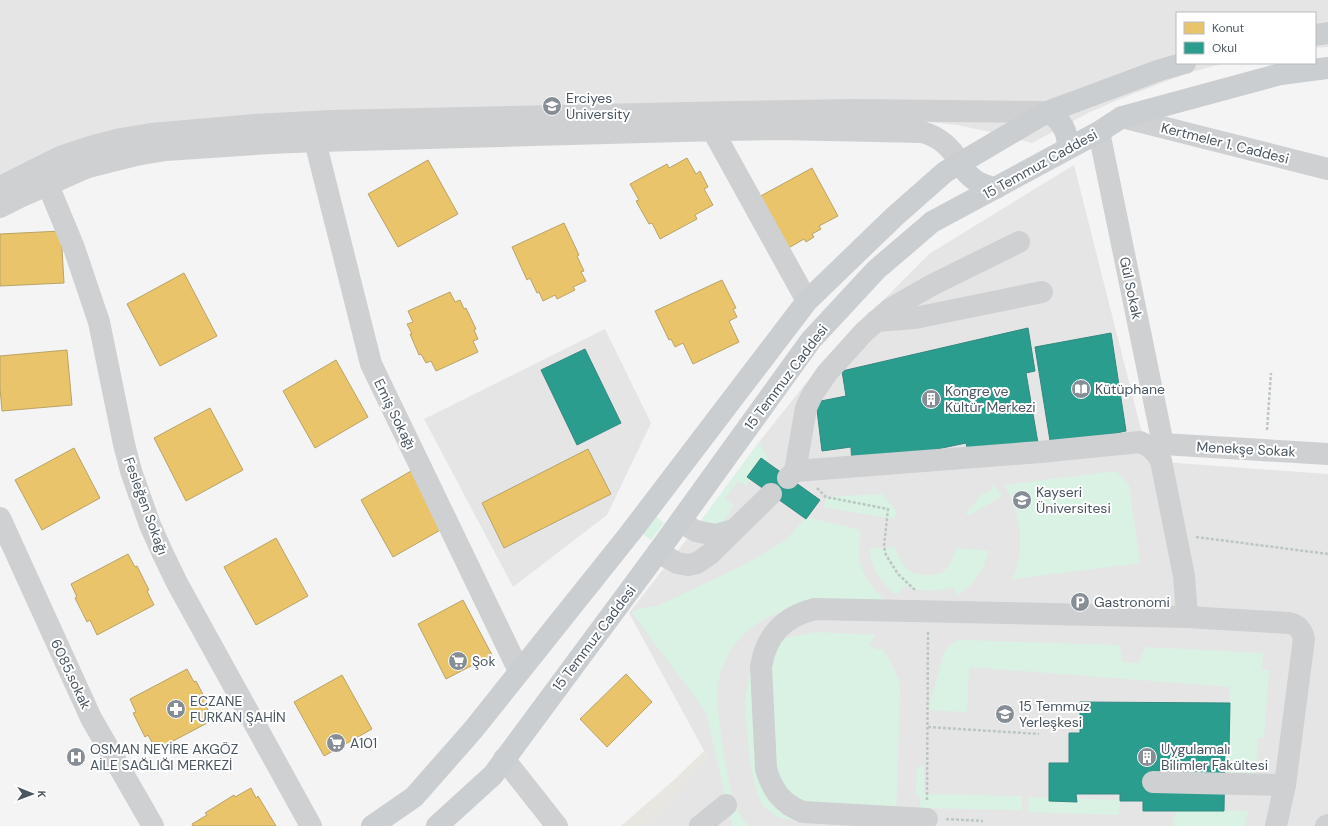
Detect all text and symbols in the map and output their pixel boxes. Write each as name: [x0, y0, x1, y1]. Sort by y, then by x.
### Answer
legend: [1176, 12, 1316, 64]
text: Konut: [1212, 20, 1244, 36]
text: Okul: [1212, 40, 1237, 56]
place label: Erciyes University: [566, 89, 631, 123]
school or university icon: Erciyes University: [541, 95, 563, 117]
street label: Kertmeler 1. Caddesi: [1159, 118, 1291, 168]
street label: 15 Temmuz Caddesi: [980, 125, 1100, 203]
street label: Gül Sokak: [1116, 255, 1146, 321]
street label: 15 Temmuz Caddesi: [740, 321, 832, 433]
street label: Emiş Sokağı: [370, 376, 420, 452]
library icon: Kütüphane: [1070, 378, 1092, 400]
place label: Kütüphane: [1095, 380, 1165, 398]
place label: Kongre ve Kültür Merkezi: [945, 382, 1036, 416]
building icon: Kongre ve Kültür Merkezi: [920, 388, 942, 410]
street label: Menekşe Sokak: [1196, 437, 1296, 461]
street label: Fesleğen Sokağı: [120, 455, 172, 557]
place label: Kayseri Üniversitesi: [1036, 483, 1111, 517]
school or university icon: Kayseri Üniversitesi: [1011, 489, 1033, 511]
street label: 15 Temmuz Caddesi: [548, 582, 640, 694]
parking icon: Gastronomi: [1069, 591, 1091, 613]
place label: Gastronomi: [1094, 593, 1170, 611]
street label: 6085.sokak: [47, 636, 95, 712]
supermarket icon: Şok: [447, 650, 469, 672]
place label: Şok: [472, 652, 495, 670]
place label: ECZANE FURKAN ŞAHİN: [190, 692, 286, 726]
place label: 15 Temmuz Yerleşkesi: [1019, 697, 1090, 731]
pharmacy icon: ECZANE FURKAN ŞAHİN: [165, 698, 187, 720]
school or university icon: 15 Temmuz Yerleşkesi: [994, 703, 1016, 725]
supermarket icon: A101: [325, 732, 347, 754]
place label: A101: [350, 734, 377, 752]
place label: OSMAN NEYİRE AKGÖZ AİLE SAĞLIĞI MERKEZİ: [90, 740, 238, 774]
place label: Uygulamalı Bilimler Fakültesi: [1161, 740, 1268, 774]
hospital icon: OSMAN NEYİRE AKGÖZ AİLE SAĞLIĞI MERKEZİ: [65, 746, 87, 768]
building icon: Uygulamalı Bilimler Fakültesi: [1136, 746, 1158, 768]
north arrow: [12, 774, 52, 814]
text: K: [35, 790, 49, 798]

